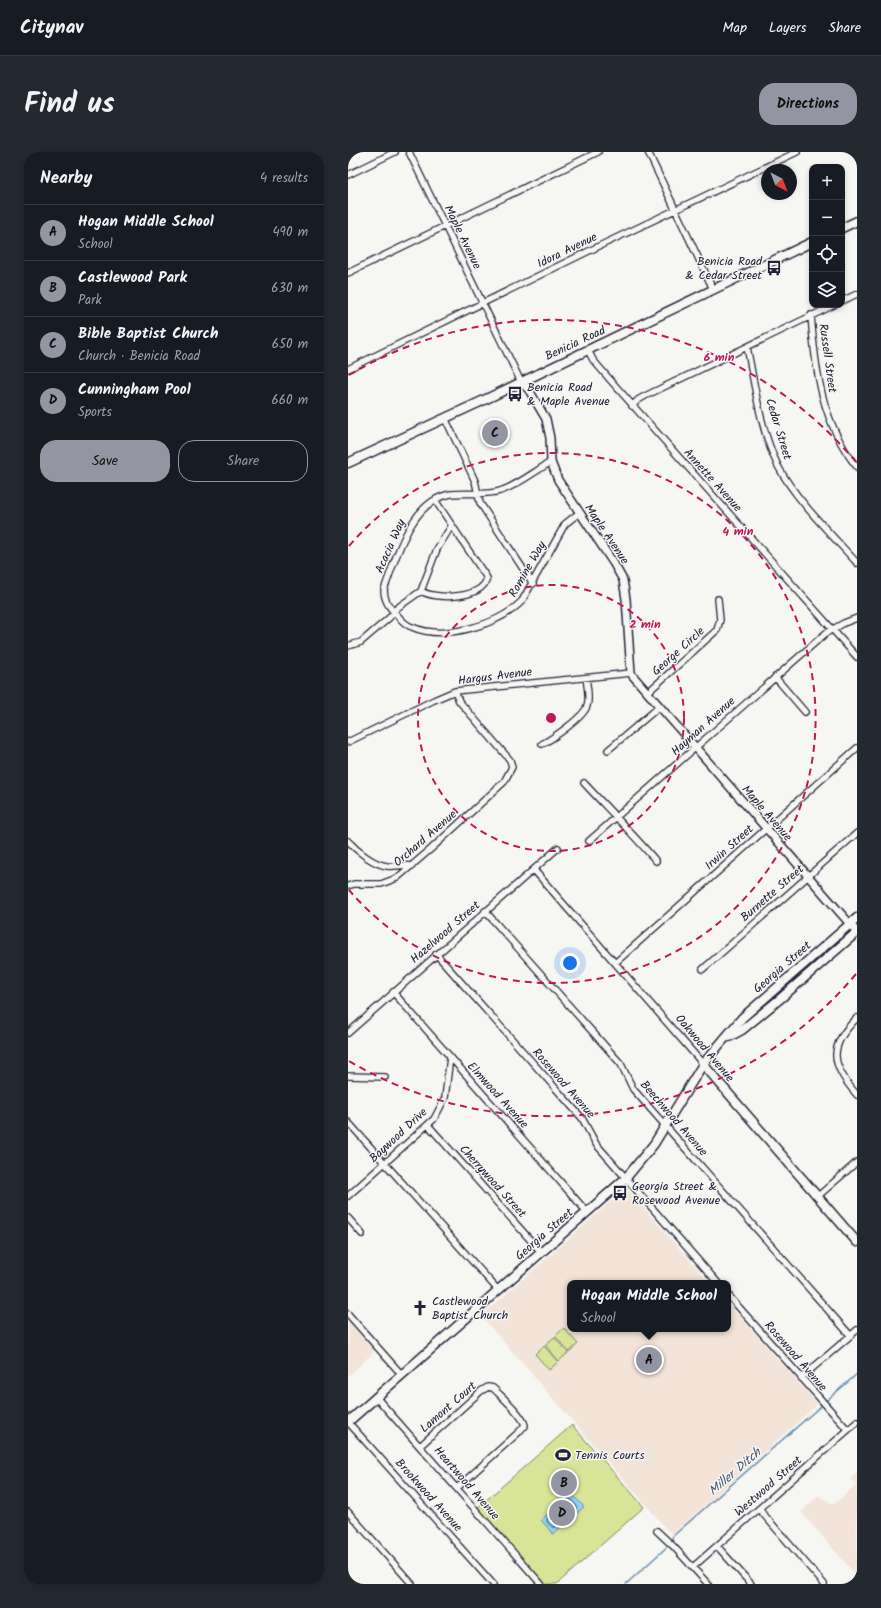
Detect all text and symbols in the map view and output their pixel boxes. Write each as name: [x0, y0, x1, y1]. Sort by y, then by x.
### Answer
text: Citynav: [20, 13, 83, 43]
text: Map: [723, 17, 747, 39]
text: Layers: [769, 17, 807, 39]
text: Share: [829, 17, 861, 39]
text: Find us: [24, 82, 115, 127]
button: Directions: [759, 83, 857, 125]
north arrow: [761, 164, 797, 200]
map controls: [809, 164, 845, 308]
button: +: [809, 164, 845, 200]
text: Nearby: [40, 165, 92, 192]
text: 4 results: [260, 168, 308, 189]
button: −: [809, 200, 845, 236]
street label: Maple Avenue: [439, 202, 487, 273]
text: Hogan Middle School: [78, 210, 214, 234]
text: A: [49, 222, 57, 243]
text: 490 m: [272, 222, 308, 243]
street label: Idora Avenue: [534, 227, 601, 273]
text: School: [78, 234, 113, 255]
button: locate: [809, 236, 845, 272]
place label: Benicia Road & Cedar Street: [685, 252, 763, 285]
bus stop icon: Benicia Road & Cedar Street: [765, 259, 783, 277]
text: Castlewood Park: [78, 266, 187, 290]
button: layers: [809, 272, 845, 308]
text: B: [49, 278, 57, 299]
text: 630 m: [271, 278, 308, 299]
text: Park: [78, 290, 102, 311]
street label: Benicia Road: [542, 321, 610, 366]
text: Bible Baptist Church: [78, 322, 218, 346]
street label: Russell Street: [813, 322, 842, 394]
text: C: [49, 334, 57, 355]
text: 650 m: [272, 334, 308, 355]
text: Church · Benicia Road: [78, 346, 200, 367]
text: 6 min: [704, 348, 735, 367]
text: Cunningham Pool: [78, 378, 191, 402]
place label: Benicia Road & Maple Avenue: [527, 378, 610, 411]
bus stop icon: Benicia Road & Maple Avenue: [506, 385, 524, 403]
text: D: [49, 390, 57, 411]
text: 660 m: [271, 390, 308, 411]
street label: Cedar Street: [760, 396, 797, 463]
text: Sports: [78, 402, 112, 423]
pin: C: [482, 418, 508, 448]
button: Save: [40, 440, 170, 482]
button: Share: [178, 440, 308, 482]
street label: Annette Avenue: [679, 444, 747, 517]
street label: Maple Avenue: [579, 500, 634, 569]
street label: Acacia Way: [370, 516, 411, 576]
text: 4 min: [723, 522, 754, 541]
street label: Romine Way: [504, 537, 551, 601]
text: 2 min: [629, 615, 661, 634]
street label: George Circle: [648, 622, 710, 680]
street label: Hargus Avenue: [457, 662, 534, 690]
street label: Hayman Avenue: [667, 692, 740, 761]
centre of rings: [544, 711, 558, 725]
street label: Maple Avenue: [737, 781, 797, 846]
street label: Orchard Avenue: [389, 805, 462, 871]
street label: Irwin Street: [701, 820, 758, 875]
street label: Burnette Street: [736, 860, 809, 927]
street label: Hazelwood Street: [406, 896, 485, 968]
street label: Georgia Street: [749, 937, 816, 998]
your location: [560, 953, 580, 973]
street label: Oakwood Avenue: [670, 1010, 739, 1087]
street label: Rosewood Avenue: [528, 1044, 600, 1123]
street label: Elmwood Avenue: [462, 1058, 533, 1134]
street label: Beechwood Avenue: [635, 1076, 712, 1161]
street label: Baywood Drive: [365, 1103, 432, 1167]
street label: Cherrywood Street: [455, 1141, 531, 1222]
place label: Georgia Street & Rosewood Avenue: [632, 1177, 721, 1210]
bus stop icon: Georgia Street & Rosewood Avenue: [611, 1184, 629, 1202]
street label: Georgia Street: [511, 1204, 578, 1265]
popup: [567, 1280, 731, 1332]
text: Hogan Middle School: [581, 1284, 717, 1308]
place label: Castlewood Baptist Church: [432, 1292, 508, 1325]
church icon: Castlewood Baptist Church: [411, 1299, 429, 1317]
text: School: [581, 1308, 616, 1329]
street label: Rosewood Avenue: [760, 1317, 832, 1396]
pin: A: [636, 1345, 662, 1375]
street label: Lamont Court: [416, 1377, 481, 1438]
street label: Heartwood Avenue: [429, 1442, 505, 1525]
water label: Miller Ditch: [704, 1442, 767, 1501]
sports icon: Tennis Courts: [554, 1446, 572, 1464]
place label: Tennis Courts: [575, 1446, 645, 1465]
street label: Westwood Street: [730, 1451, 807, 1521]
street label: Brookwood Avenue: [390, 1454, 467, 1537]
pin: B: [551, 1468, 577, 1498]
pin: D: [549, 1498, 575, 1528]

